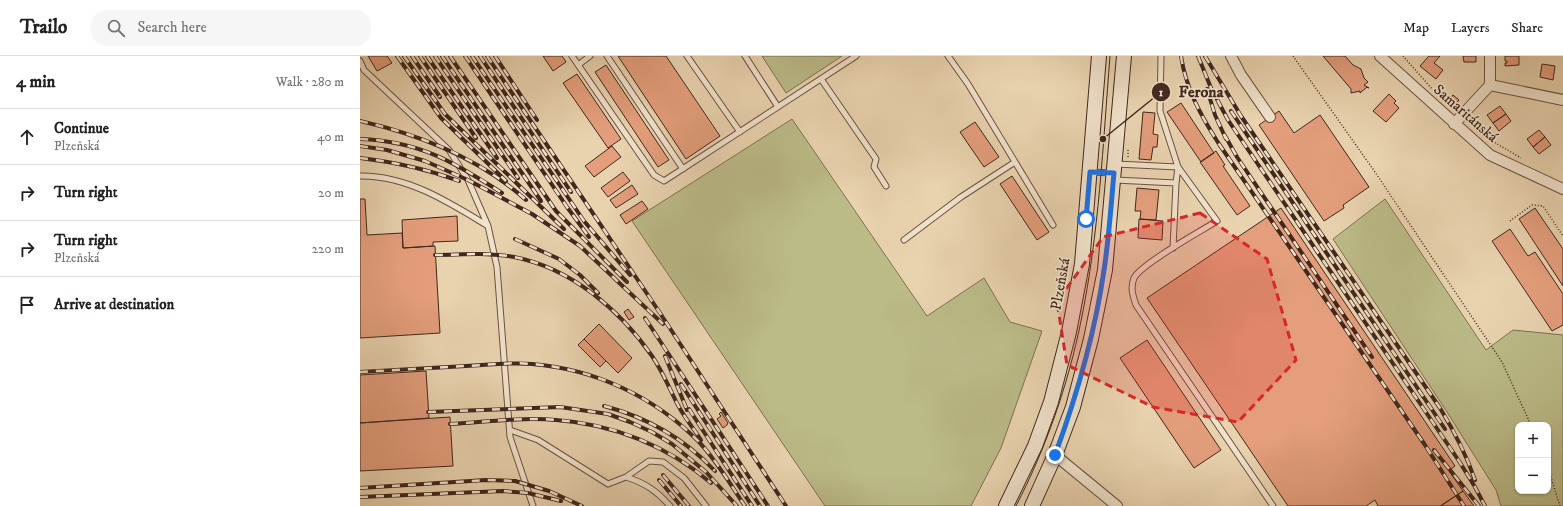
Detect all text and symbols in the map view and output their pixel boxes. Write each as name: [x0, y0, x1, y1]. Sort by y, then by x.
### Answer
search box: [91, 10, 371, 46]
text: Trailo: [20, 16, 67, 39]
icon: search: [105, 17, 127, 39]
text: Search here: [137, 18, 207, 37]
text: Map: [1403, 19, 1429, 37]
text: Layers: [1451, 19, 1489, 37]
text: Share: [1511, 19, 1543, 37]
text: 4 min: [16, 71, 55, 93]
text: Walk · 280 m: [276, 74, 344, 90]
callout: Ferona: [1151, 78, 1232, 106]
street label: Samaritánská: [1430, 80, 1502, 147]
text: Ferona: [1179, 82, 1225, 102]
text: 1: [1159, 85, 1164, 100]
text: Continue: [54, 119, 109, 138]
icon: ahead: [16, 126, 38, 148]
text: 40 m: [317, 129, 344, 145]
text: Plzeňská: [54, 138, 100, 154]
icon: right: [16, 182, 38, 204]
text: Turn right: [54, 183, 117, 202]
text: 20 m: [318, 185, 344, 201]
route start: [1077, 210, 1095, 228]
text: Turn right: [54, 231, 117, 250]
icon: right: [16, 238, 38, 260]
text: 220 m: [312, 241, 344, 257]
text: Plzeňská: [54, 250, 100, 266]
street label: Plzeňská: [1047, 256, 1075, 312]
icon: arrive: [16, 294, 38, 316]
text: Arrive at destination: [54, 295, 174, 314]
map controls: [1515, 422, 1551, 494]
button: +: [1515, 422, 1551, 458]
route end: [1046, 446, 1064, 464]
button: −: [1515, 458, 1551, 494]

